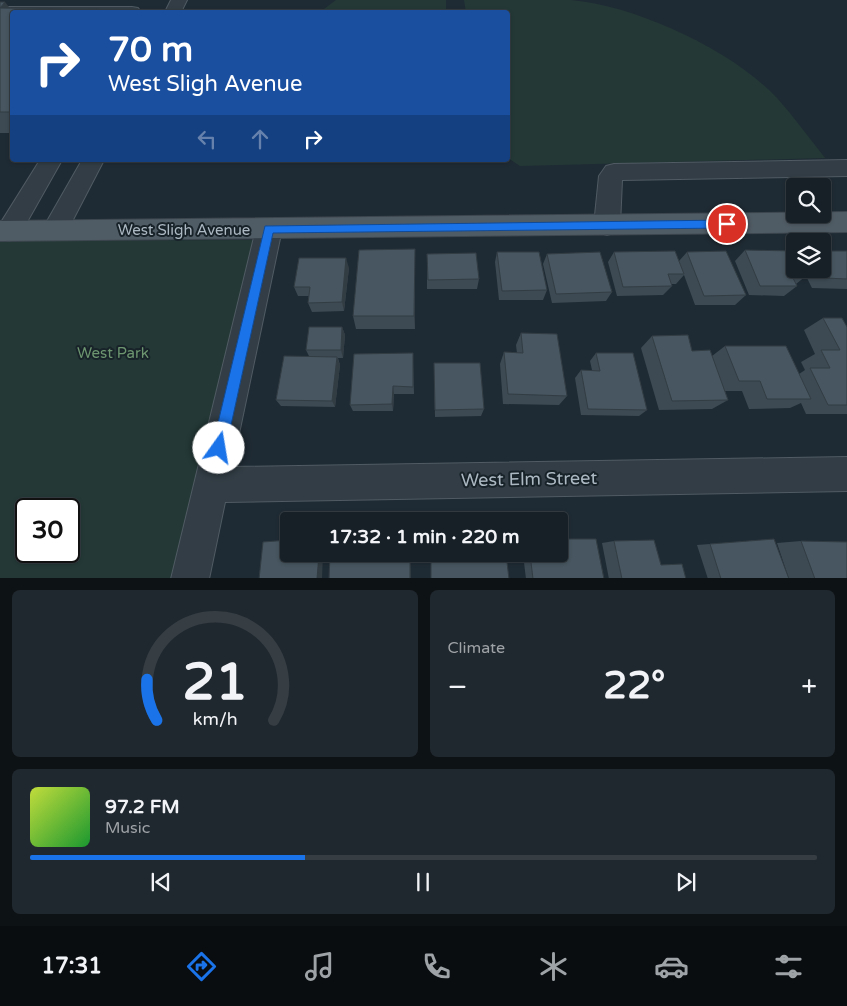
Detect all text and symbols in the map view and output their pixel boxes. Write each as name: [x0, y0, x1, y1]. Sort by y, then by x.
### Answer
text: 70 m: [108, 29, 193, 71]
icon: right: [25, 30, 90, 95]
text: West Sligh Avenue: [108, 71, 302, 97]
icon: left: [193, 125, 221, 153]
icon: ahead: [246, 125, 274, 153]
icon: right: [299, 125, 327, 153]
map controls: [786, 178, 831, 278]
button: search: [786, 178, 831, 223]
pin: [706, 203, 748, 245]
icon: arrive: [713, 210, 741, 238]
street label: West Sligh Avenue: [118, 221, 250, 239]
button: layers: [786, 233, 831, 278]
park label: West Park: [77, 344, 149, 362]
position arrow: [192, 421, 244, 473]
street label: West Elm Street: [461, 467, 597, 491]
speed limit sign: 30: [15, 498, 80, 563]
text: 17:32 · 1 min · 220 m: [328, 526, 520, 548]
text: Climate: [448, 638, 505, 658]
text: 21: [182, 651, 247, 714]
text: 22°: [603, 663, 665, 709]
text: −: [448, 670, 467, 704]
text: +: [801, 670, 817, 704]
text: km/h: [192, 709, 237, 730]
text: 97.2 FM: [105, 796, 180, 818]
text: Music: [105, 818, 150, 838]
icon: previous: [147, 868, 175, 896]
icon: pause: [409, 868, 437, 896]
icon: next: [672, 868, 700, 896]
icon: directions: [184, 949, 219, 984]
icon: music: [302, 949, 337, 984]
icon: phone: [419, 949, 454, 984]
icon: climate: [536, 949, 571, 984]
icon: car: [654, 949, 689, 984]
icon: filters: [771, 949, 806, 984]
text: 17:31: [41, 953, 102, 979]

